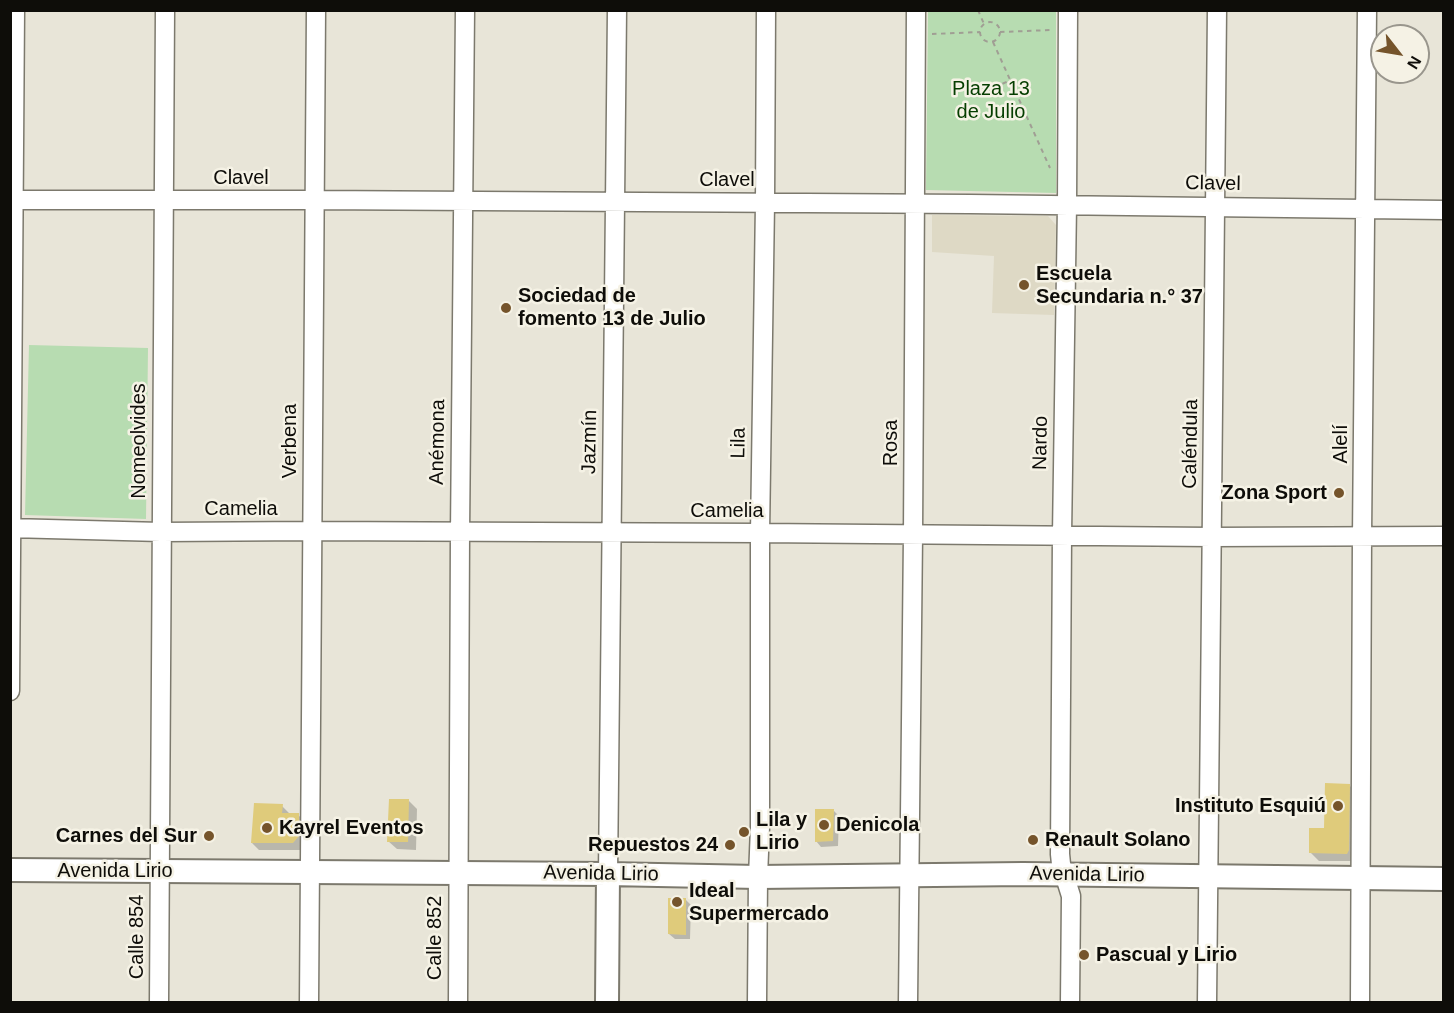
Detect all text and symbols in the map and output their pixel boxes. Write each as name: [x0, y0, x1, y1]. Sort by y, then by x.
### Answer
north arrow: [1370, 24, 1430, 84]
text: N: [1404, 53, 1424, 72]
park label: Plaza 13 de Julio: [952, 77, 1030, 124]
street label: Clavel: [213, 166, 269, 190]
street label: Clavel: [699, 168, 755, 192]
street label: Clavel: [1185, 172, 1241, 196]
place label: Escuela Secundaria n.° 37: [1036, 262, 1203, 309]
marker: Escuela Secundaria n.° 37: [1017, 278, 1031, 292]
place label: Sociedad de fomento 13 de Julio: [518, 284, 706, 331]
marker: Sociedad de fomento 13 de Julio: [499, 301, 513, 315]
street label: Nomeolvides: [127, 383, 151, 499]
street label: Anémona: [425, 399, 451, 485]
street label: Caléndula: [1178, 399, 1204, 489]
street label: Verbena: [278, 404, 302, 478]
street label: Jazmín: [577, 410, 603, 474]
street label: Nardo: [1029, 416, 1053, 470]
street label: Rosa: [879, 420, 903, 466]
street label: Alelí: [1329, 425, 1353, 463]
street label: Lila: [727, 427, 751, 459]
place label: Zona Sport: [1221, 481, 1327, 505]
marker: Zona Sport: [1332, 486, 1346, 500]
street label: Camelia: [204, 497, 278, 521]
street label: Camelia: [690, 499, 764, 523]
place label: Instituto Esquiú: [1175, 794, 1326, 818]
marker: Instituto Esquiú: [1331, 799, 1345, 813]
place label: Lila y Lirio: [756, 808, 807, 855]
place label: Denicola: [836, 813, 919, 837]
place label: Kayrel Eventos: [279, 816, 424, 840]
marker: Denicola: [817, 818, 831, 832]
marker: Kayrel Eventos: [260, 821, 274, 835]
place label: Carnes del Sur: [56, 824, 197, 848]
marker: Lila y Lirio: [737, 825, 751, 839]
place label: Renault Solano: [1045, 828, 1191, 852]
marker: Carnes del Sur: [202, 829, 216, 843]
place label: Repuestos 24: [588, 833, 718, 857]
marker: Renault Solano: [1026, 833, 1040, 847]
marker: Repuestos 24: [723, 838, 737, 852]
street label: Avenida Lirio: [57, 859, 173, 883]
street label: Avenida Lirio: [543, 861, 659, 887]
street label: Avenida Lirio: [1029, 862, 1145, 888]
place label: Ideal Supermercado: [689, 879, 829, 926]
street label: Calle 854: [125, 895, 149, 979]
marker: Ideal Supermercado: [670, 895, 684, 909]
street label: Calle 852: [423, 896, 447, 980]
place label: Pascual y Lirio: [1096, 943, 1237, 967]
marker: Pascual y Lirio: [1077, 948, 1091, 962]

